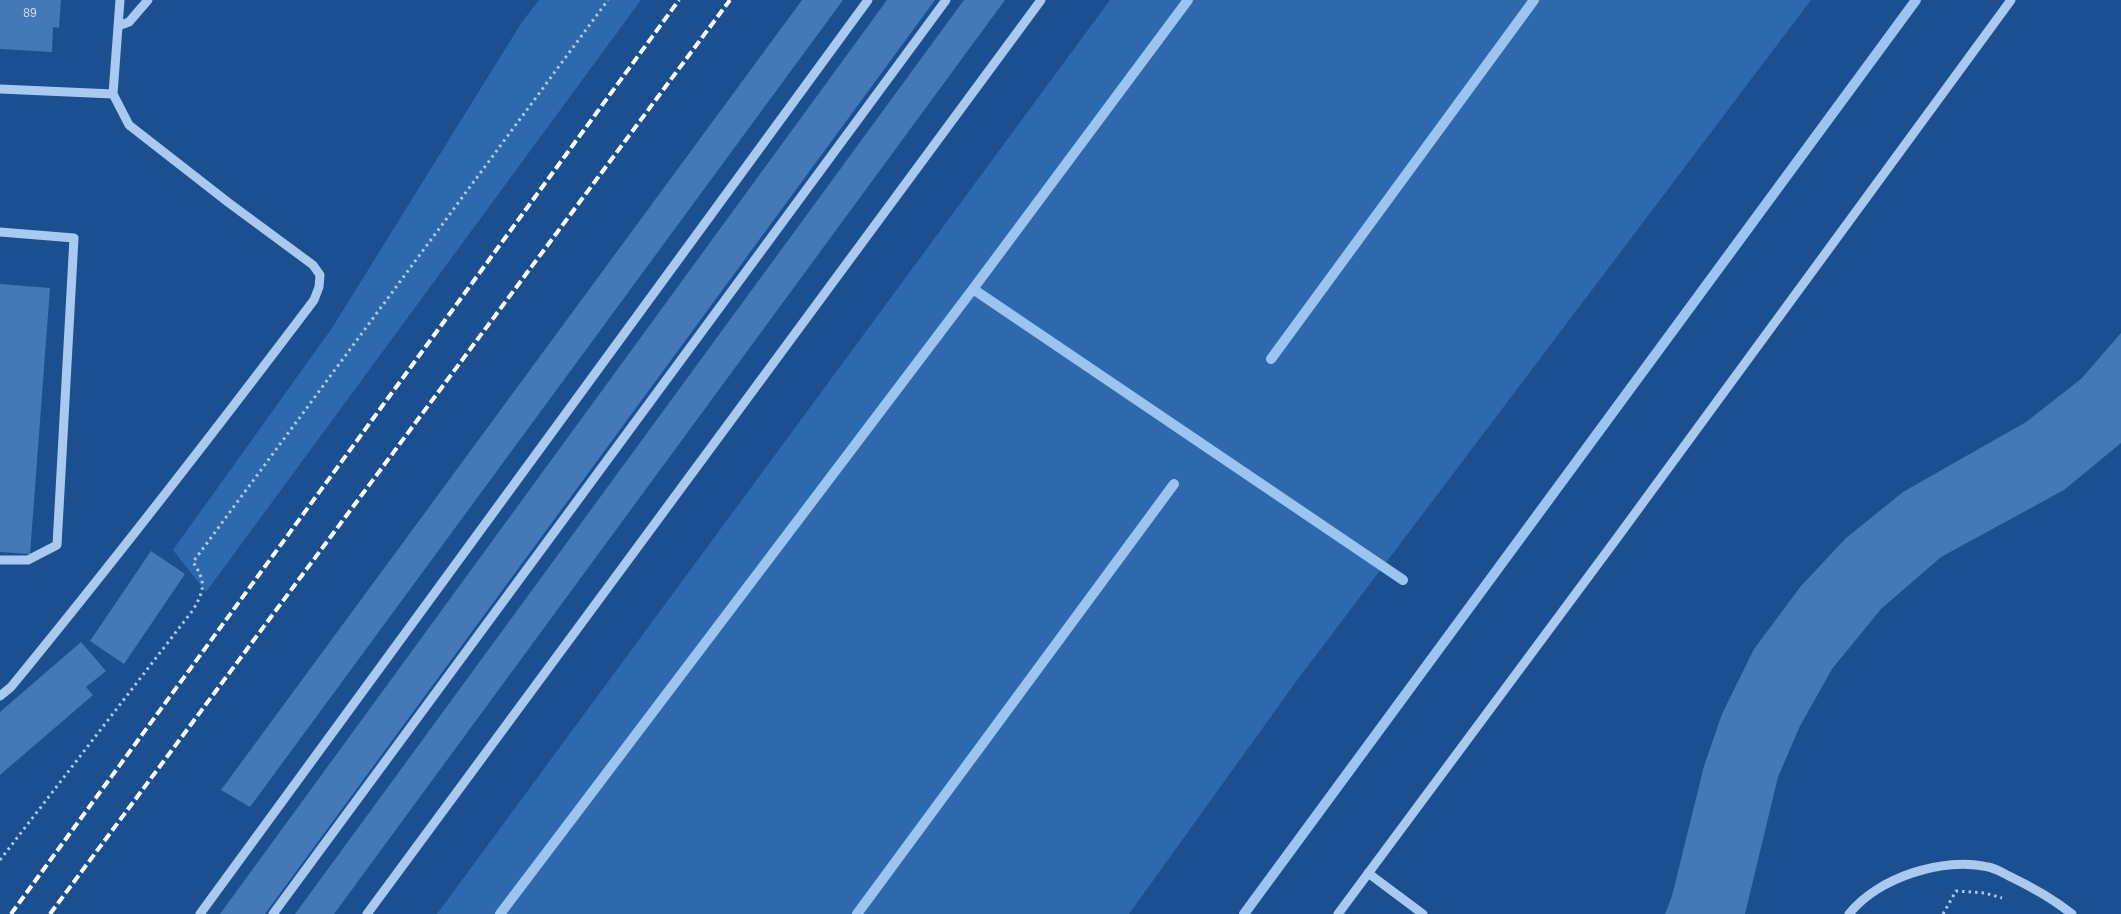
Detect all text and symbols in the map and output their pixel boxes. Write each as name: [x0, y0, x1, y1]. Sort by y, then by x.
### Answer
house number: 89: [23, 7, 37, 21]

